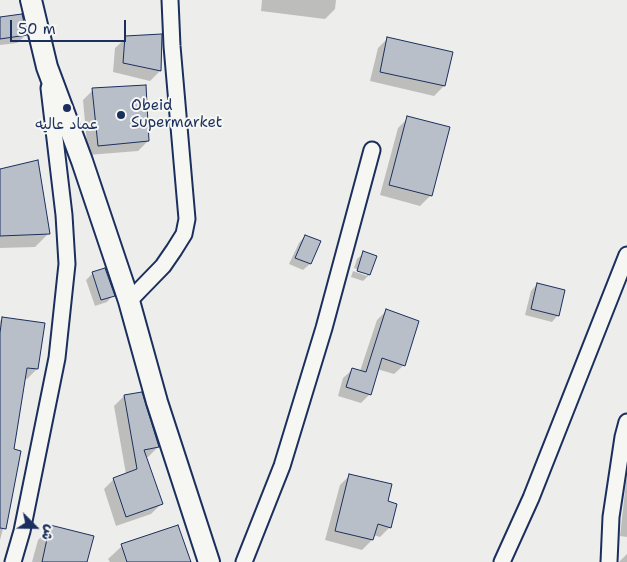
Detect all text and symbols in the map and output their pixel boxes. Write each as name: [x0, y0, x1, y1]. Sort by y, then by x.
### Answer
scale bar: [12, 10, 129, 42]
text: 50 m: [18, 19, 56, 39]
place label: Obeid Supermarket: [131, 97, 222, 132]
marker: عماد عاليه: [61, 102, 73, 114]
marker: Obeid Supermarket: [115, 109, 127, 121]
place label: عماد عاليه: [35, 116, 99, 134]
north arrow: [10, 502, 60, 552]
text: ش: [38, 522, 60, 543]

